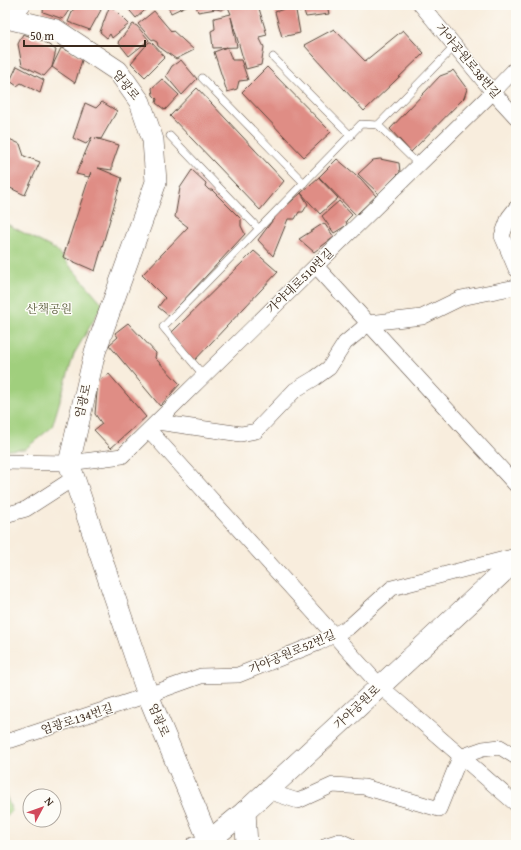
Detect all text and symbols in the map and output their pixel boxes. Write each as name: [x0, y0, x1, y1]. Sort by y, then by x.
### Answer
street label: 가야공원로38번길: [432, 20, 505, 102]
scale bar: [24, 22, 145, 48]
text: 50 m: [30, 27, 54, 44]
street label: 엄광로: [109, 66, 144, 104]
street label: 가야대로510번길: [262, 244, 337, 317]
park label: 산책공원: [26, 300, 72, 317]
street label: 엄광로: [70, 382, 95, 420]
street label: 가야공원로52번길: [246, 626, 338, 677]
street label: 가야공원로: [330, 680, 384, 733]
street label: 엄광로134번길: [38, 699, 115, 738]
street label: 엄광로: [145, 700, 174, 740]
north arrow: [22, 788, 62, 828]
text: N: [41, 793, 58, 810]

